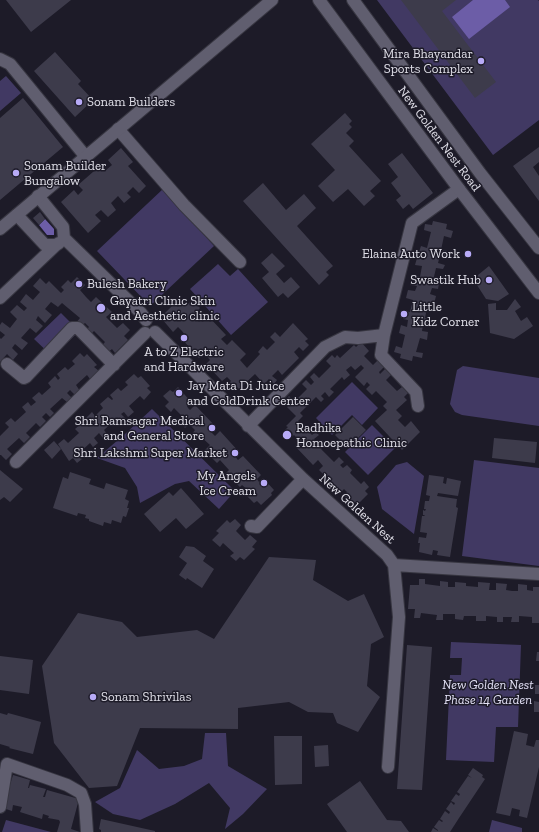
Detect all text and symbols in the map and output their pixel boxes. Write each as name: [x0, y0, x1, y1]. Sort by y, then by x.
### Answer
place label: Mira Bhayandar Sports Complex: [383, 46, 473, 77]
marker: Mira Bhayandar Sports Complex: [476, 56, 486, 66]
street label: New Golden Nest Road: [394, 83, 484, 195]
place label: Sonam Builders: [87, 94, 175, 110]
marker: Sonam Builders: [74, 97, 84, 107]
place label: Sonam Builder Bungalow: [24, 158, 106, 189]
marker: Sonam Builder Bungalow: [11, 168, 21, 178]
place label: Elaina Auto Work: [362, 246, 460, 262]
marker: Elaina Auto Work: [463, 249, 473, 259]
place label: Swastik Hub: [410, 272, 481, 288]
marker: Swastik Hub: [484, 275, 494, 285]
place label: Bulesh Bakery: [87, 276, 167, 292]
marker: Bulesh Bakery: [74, 279, 84, 289]
place label: Gayatri Clinic Skin and Aesthetic clinic: [110, 293, 220, 324]
place label: Little Kidz Corner: [412, 299, 480, 330]
marker: Gayatri Clinic Skin and Aesthetic clinic: [95, 302, 107, 314]
marker: Little Kidz Corner: [399, 309, 409, 319]
marker: A to Z Electric and Hardware: [179, 333, 189, 343]
place label: A to Z Electric and Hardware: [144, 344, 224, 375]
place label: Jay Mata Di Juice and ColdDrink Center: [187, 378, 310, 409]
marker: Jay Mata Di Juice and ColdDrink Center: [174, 388, 184, 398]
place label: Shri Ramsagar Medical and General Store: [75, 413, 204, 444]
place label: Radhika Homoepathic Clinic: [296, 420, 407, 451]
marker: Shri Ramsagar Medical and General Store: [207, 423, 217, 433]
marker: Radhika Homoepathic Clinic: [281, 429, 293, 441]
place label: Shri Lakshmi Super Market: [73, 445, 227, 461]
marker: Shri Lakshmi Super Market: [230, 448, 240, 458]
place label: My Angels Ice Cream: [197, 468, 256, 499]
street label: New Golden Nest: [316, 471, 398, 547]
marker: My Angels Ice Cream: [259, 478, 269, 488]
park label: New Golden Nest Phase 14 Garden: [442, 677, 534, 708]
place label: Sonam Shrivilas: [101, 689, 191, 705]
marker: Sonam Shrivilas: [88, 692, 98, 702]

